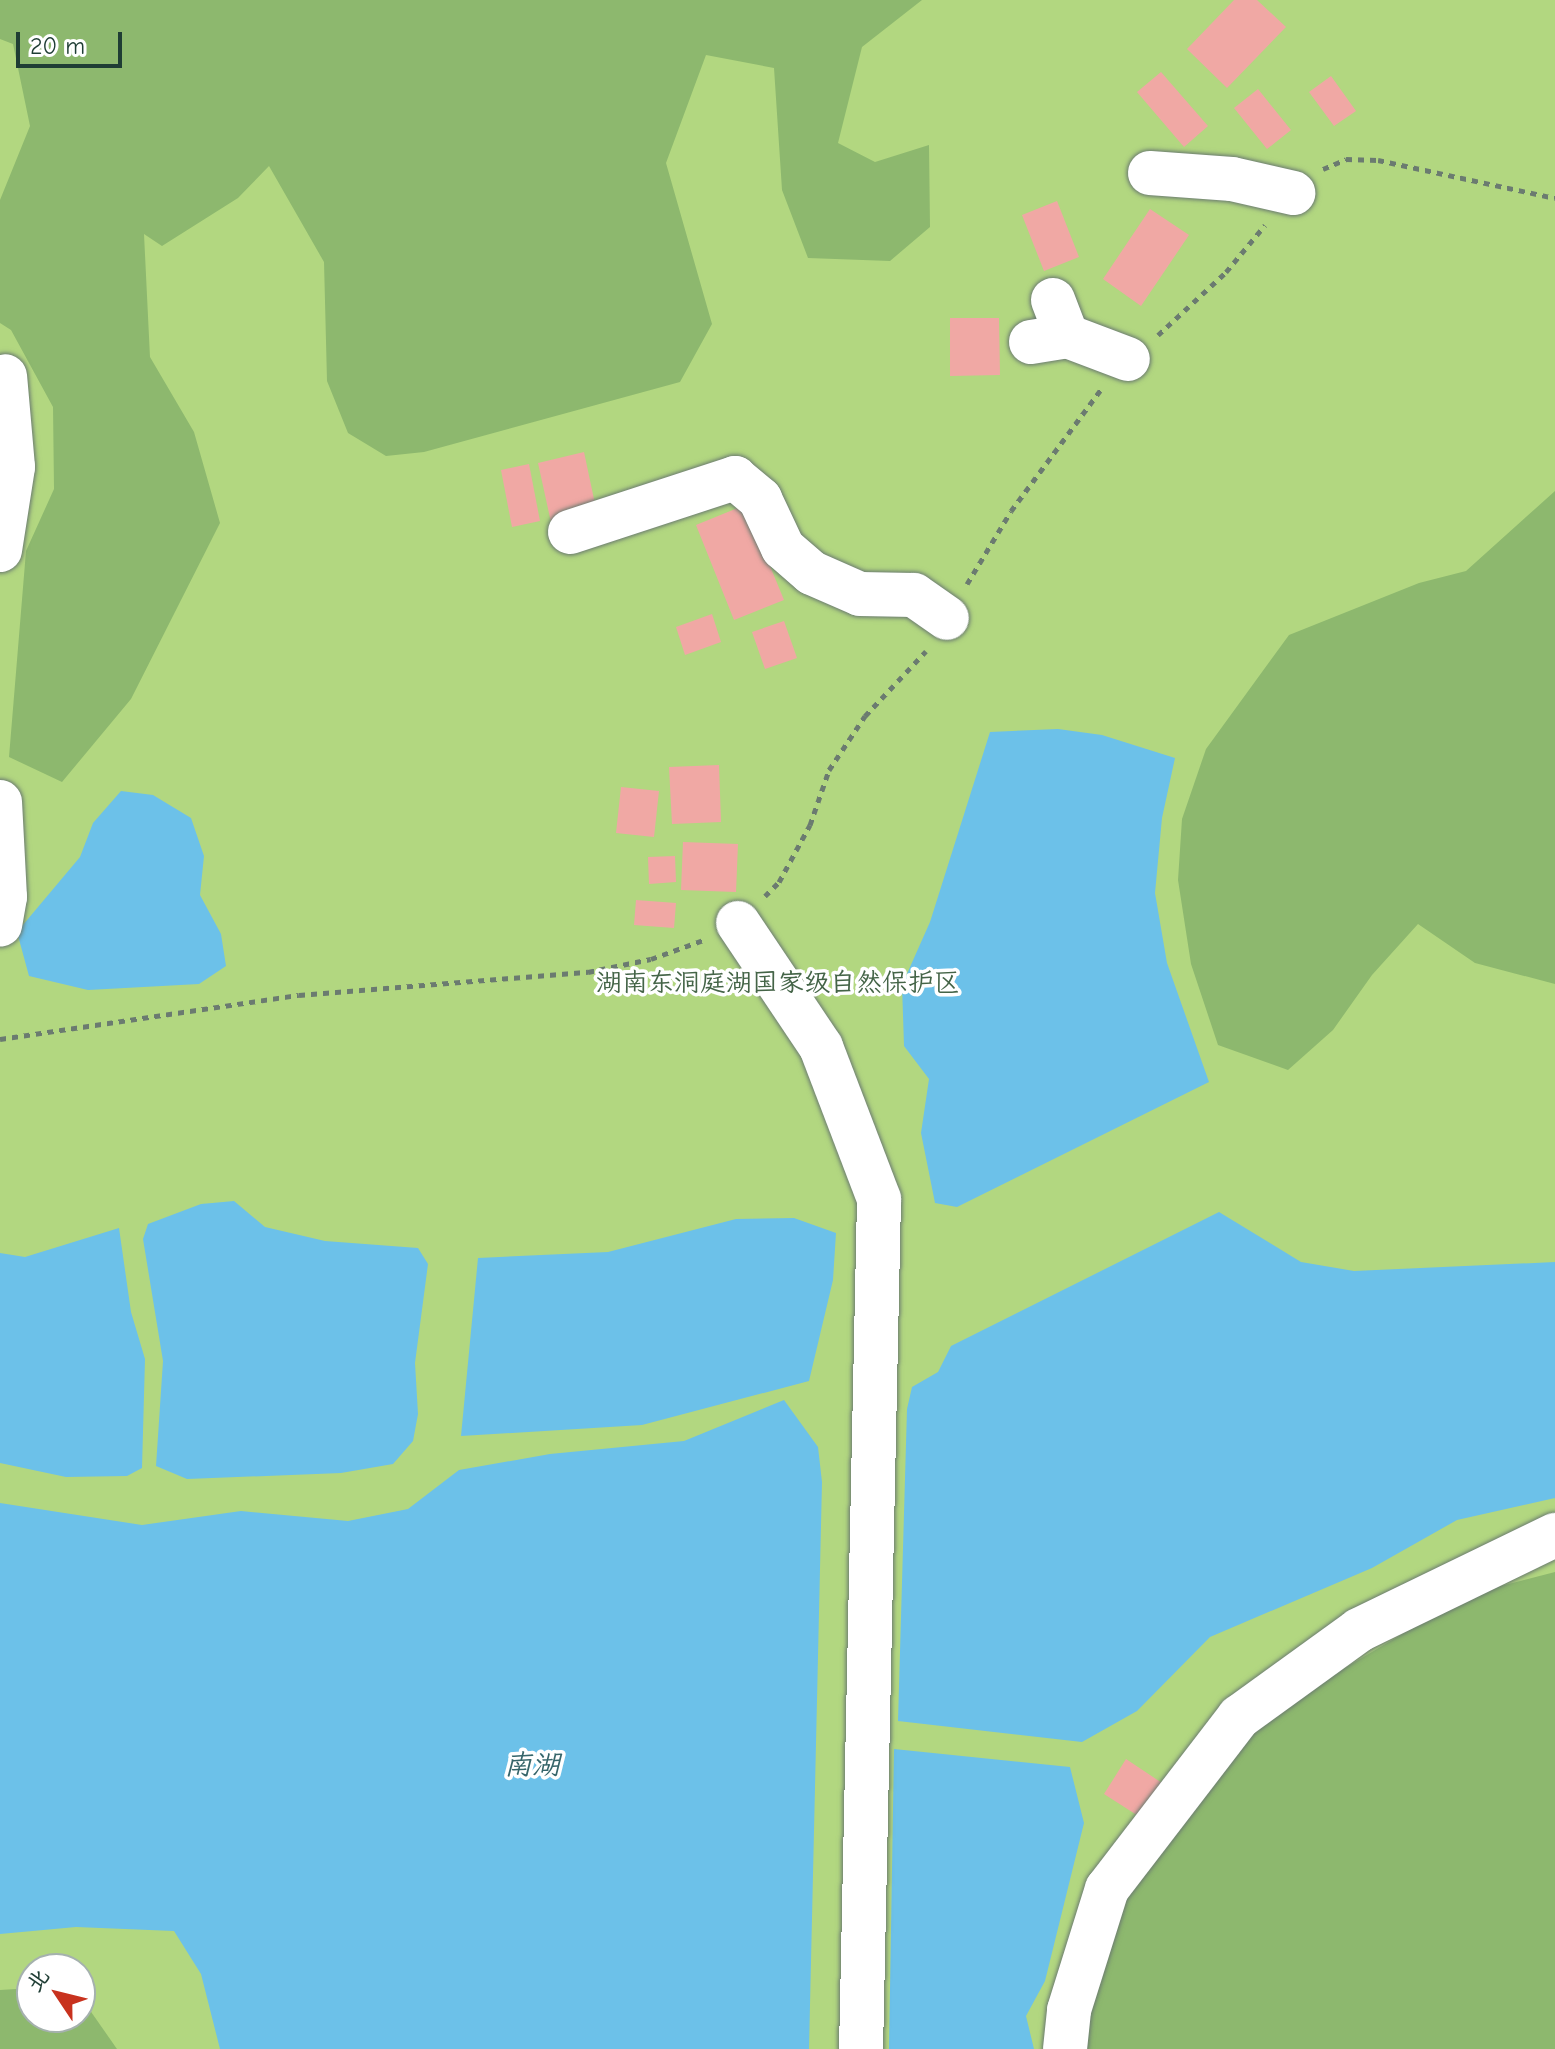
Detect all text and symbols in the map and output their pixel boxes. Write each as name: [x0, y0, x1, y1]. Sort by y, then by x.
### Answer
scale bar: [20, 16, 126, 66]
text: 20 m: [30, 32, 85, 60]
park label: 湖南东洞庭湖国家级自然保护区: [596, 968, 960, 1000]
water label: 南湖: [504, 1748, 560, 1782]
north arrow: [16, 1953, 96, 2033]
text: 北: [21, 1964, 55, 1997]

